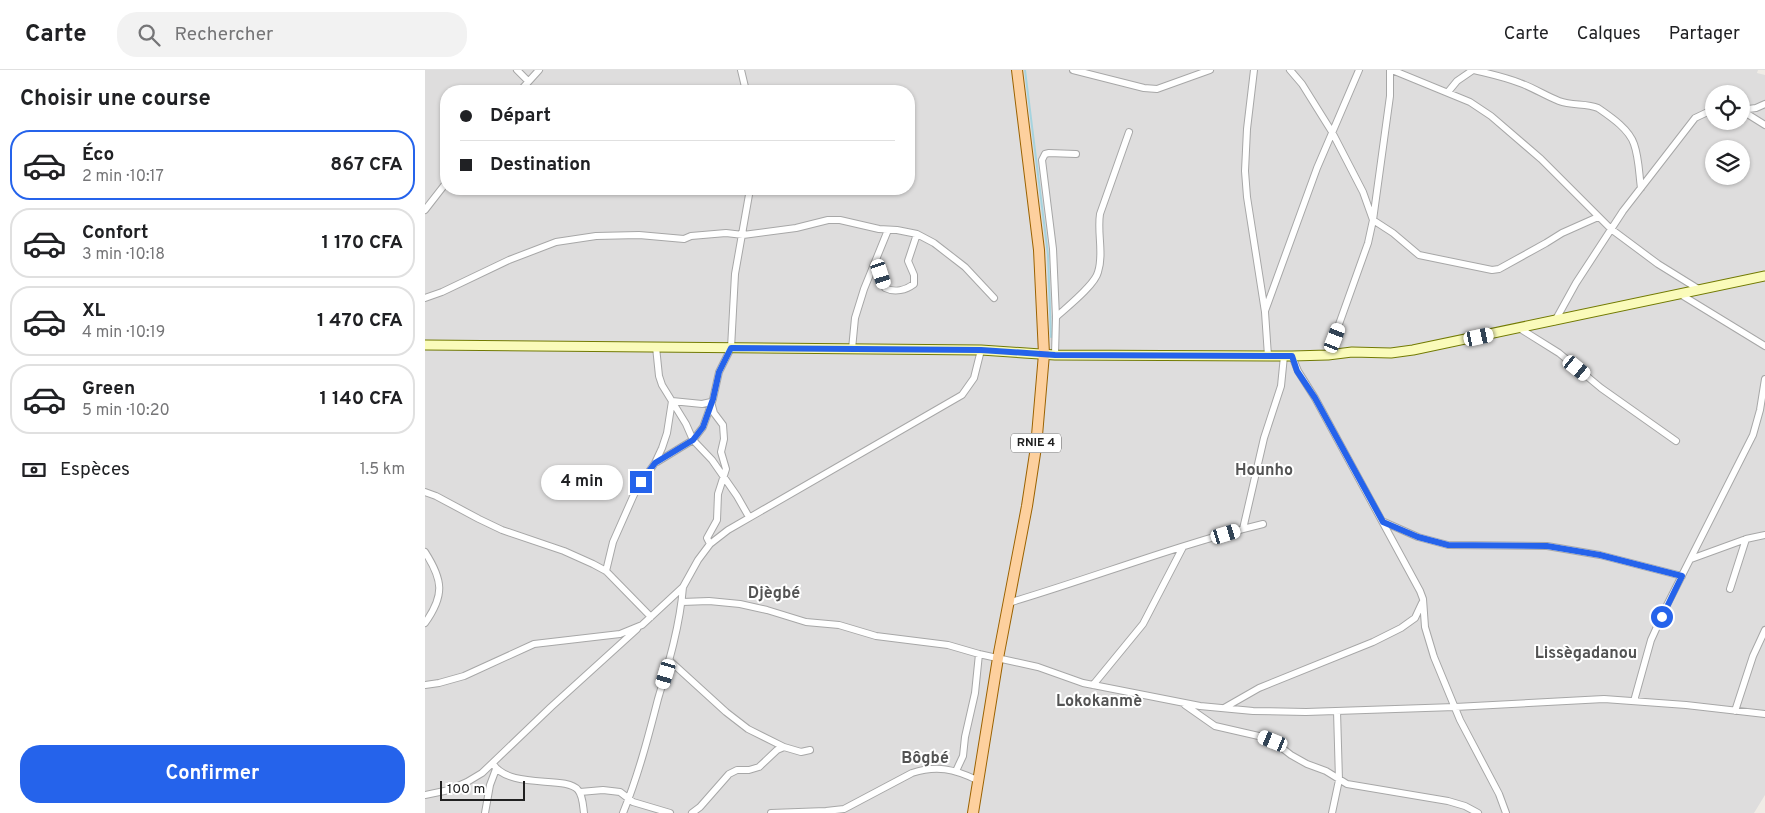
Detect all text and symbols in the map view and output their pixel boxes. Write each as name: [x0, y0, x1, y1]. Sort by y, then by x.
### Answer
search box: [117, 12, 467, 57]
text: Carte: [25, 20, 87, 50]
icon: search: [135, 21, 163, 49]
text: Rechercher: [175, 23, 273, 47]
text: Carte: [1504, 23, 1549, 46]
text: Calques: [1577, 23, 1641, 46]
text: Partager: [1669, 23, 1740, 46]
map controls: [1705, 85, 1750, 185]
button: locate: [1705, 85, 1750, 130]
text: Choisir une course: [20, 86, 211, 113]
text: Départ: [490, 104, 551, 128]
button: layers: [1705, 140, 1750, 185]
icon: car: [22, 143, 67, 188]
text: Éco: [82, 143, 114, 167]
text: 867 CFA: [330, 153, 403, 177]
text: Destination: [490, 153, 591, 177]
text: 2 min · 10:17: [82, 167, 164, 187]
icon: car: [22, 221, 67, 266]
text: Confort: [82, 221, 148, 245]
text: 1 170 CFA: [322, 231, 403, 255]
text: 3 min · 10:18: [82, 245, 165, 265]
car: [869, 257, 892, 291]
icon: car: [22, 299, 67, 344]
text: XL: [82, 299, 105, 323]
text: 1 470 CFA: [317, 309, 403, 333]
car: [1322, 321, 1347, 355]
text: 4 min · 10:19: [82, 323, 165, 343]
car: [1462, 327, 1495, 347]
car: [1560, 353, 1593, 383]
icon: car: [22, 377, 67, 422]
text: Green: [82, 377, 135, 401]
text: 1 140 CFA: [320, 387, 403, 411]
text: 5 min · 10:20: [82, 401, 170, 421]
road number: RNIE 4: [1011, 433, 1061, 452]
icon: cash: [20, 456, 48, 484]
text: Espèces: [60, 458, 130, 482]
text: 1.5 km: [360, 460, 405, 480]
district label: Hounho: [1235, 461, 1293, 481]
callout: 4 min: [541, 464, 623, 500]
route end: [630, 471, 652, 493]
text: 4 min: [561, 472, 603, 492]
car: [1209, 522, 1242, 546]
district label: Djègbé: [748, 584, 800, 604]
route start: [1651, 606, 1673, 628]
district label: Lissègadanou: [1535, 644, 1637, 664]
car: [654, 657, 677, 691]
district label: Lokokanmè: [1056, 692, 1142, 712]
car: [1256, 728, 1289, 754]
button: Confirmer: [20, 745, 405, 803]
district label: Bôgbé: [901, 749, 949, 769]
scale bar: [440, 778, 525, 801]
text: 100 m: [447, 781, 485, 798]

